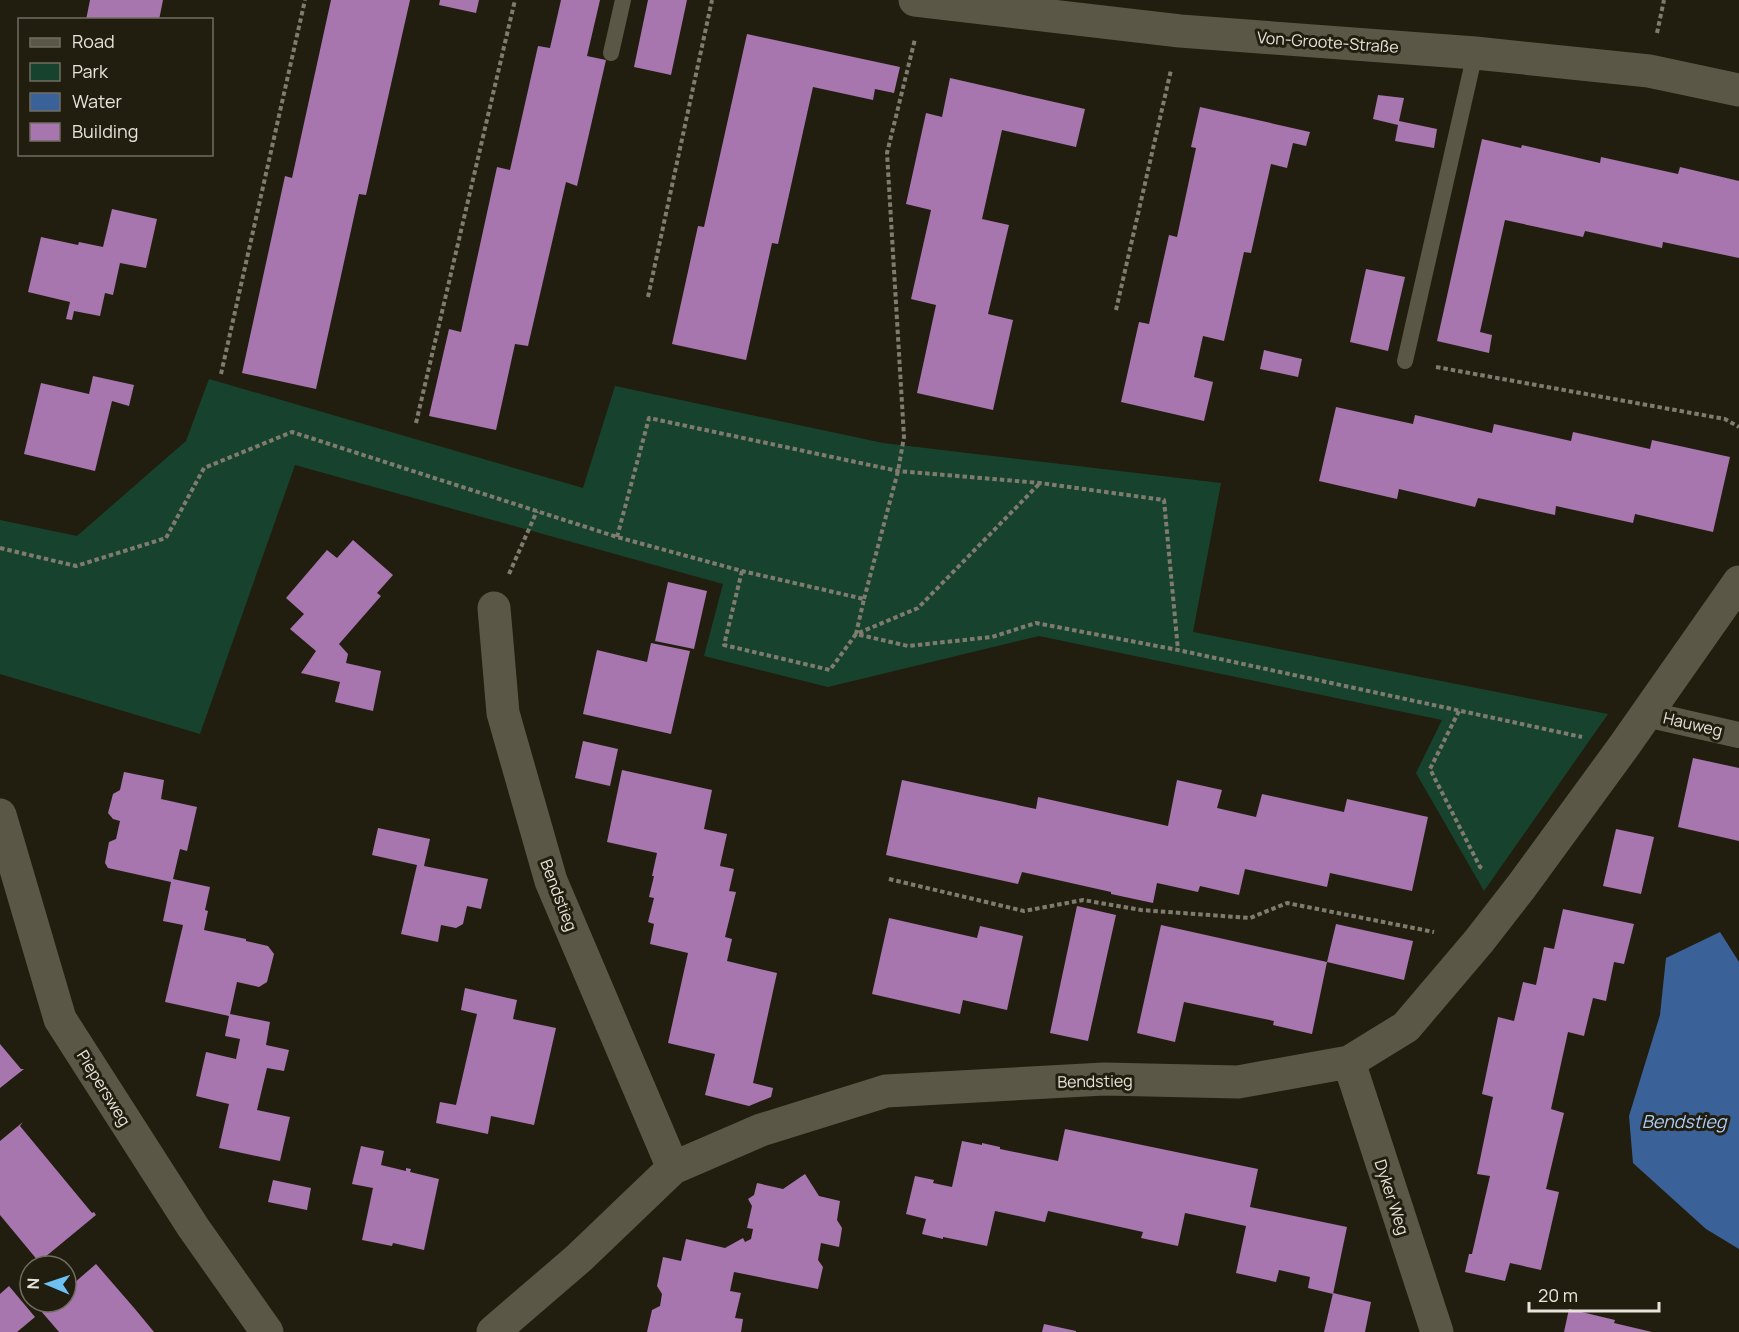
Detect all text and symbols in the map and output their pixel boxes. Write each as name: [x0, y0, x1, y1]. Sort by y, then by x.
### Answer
legend: [18, 18, 213, 156]
street label: Von-Groote-Straße: [1256, 26, 1400, 58]
text: Road: [72, 29, 115, 53]
text: Park: [72, 59, 109, 83]
text: Water: [72, 89, 122, 113]
text: Building: [72, 119, 138, 143]
street label: Hauweg: [1661, 707, 1725, 741]
street label: Bendstieg: [535, 856, 583, 934]
street label: Piepersweg: [72, 1046, 136, 1130]
street label: Bendstieg: [1057, 1069, 1133, 1093]
water label: Bendstieg: [1642, 1109, 1728, 1133]
street label: Dyker Weg: [1369, 1156, 1415, 1238]
north arrow: [18, 1254, 78, 1314]
scale bar: [1529, 1275, 1660, 1313]
text: N: [22, 1277, 44, 1290]
text: 20 m: [1538, 1283, 1578, 1307]

